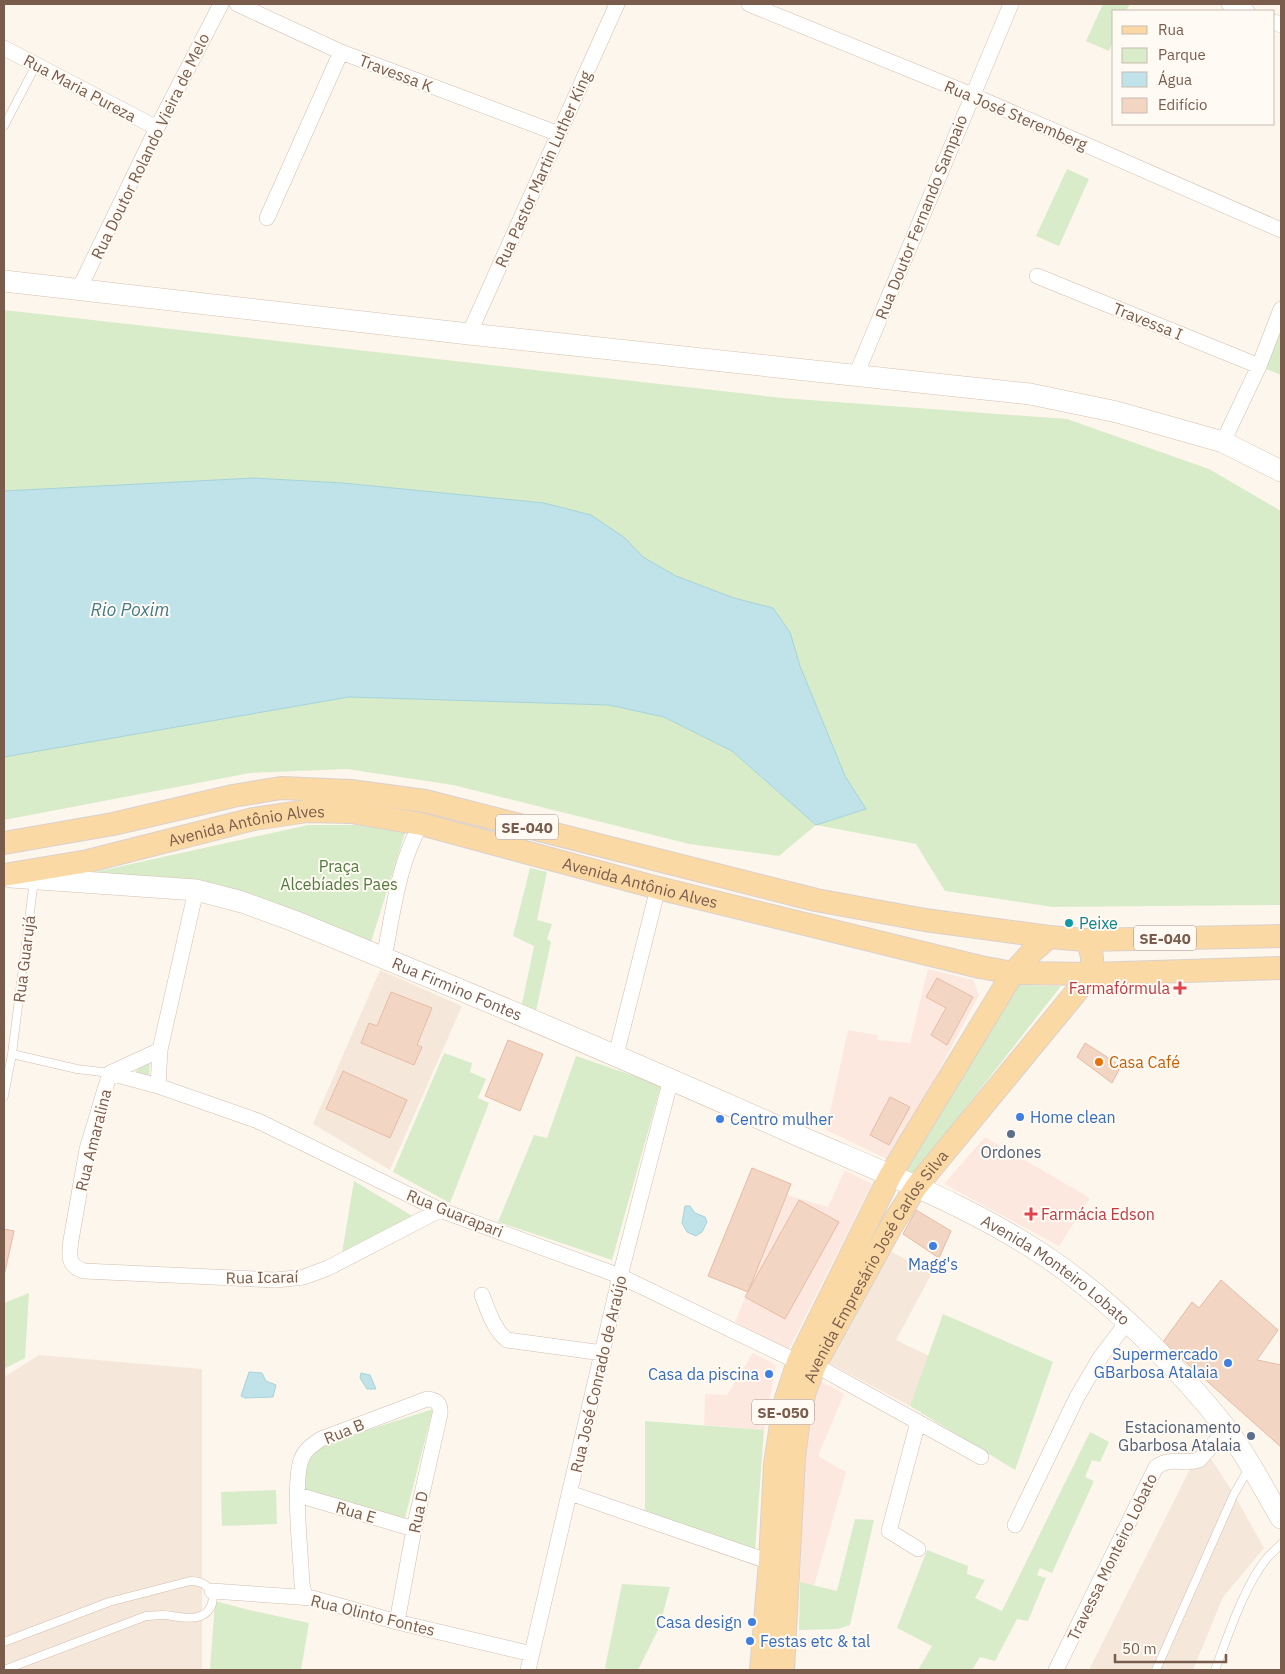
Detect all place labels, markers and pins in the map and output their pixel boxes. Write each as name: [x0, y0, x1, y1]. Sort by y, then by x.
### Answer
place label: Peixe: [1079, 913, 1118, 933]
marker: Peixe: [1063, 917, 1075, 929]
place label: Farmafórmula: [1069, 978, 1170, 998]
marker: Farmafórmula: [1174, 982, 1186, 994]
place label: Casa Café: [1109, 1052, 1180, 1072]
marker: Casa Café: [1093, 1056, 1105, 1068]
place label: Home clean: [1030, 1107, 1116, 1127]
place label: Centro mulher: [730, 1109, 833, 1129]
marker: Home clean: [1014, 1111, 1026, 1123]
marker: Centro mulher: [714, 1113, 726, 1125]
marker: Ordones: [1005, 1128, 1017, 1140]
place label: Ordones: [980, 1142, 1042, 1162]
place label: Farmácia Edson: [1041, 1204, 1155, 1224]
marker: Farmácia Edson: [1025, 1208, 1037, 1220]
marker: Magg's: [927, 1240, 939, 1252]
place label: Magg's: [908, 1254, 958, 1274]
place label: Supermercado GBarbosa Atalaia: [1094, 1344, 1218, 1382]
marker: Supermercado GBarbosa Atalaia: [1222, 1357, 1234, 1369]
place label: Casa da piscina: [648, 1364, 759, 1384]
marker: Casa da piscina: [763, 1368, 775, 1380]
place label: Estacionamento Gbarbosa Atalaia: [1118, 1417, 1241, 1455]
marker: Estacionamento Gbarbosa Atalaia: [1245, 1430, 1257, 1442]
place label: Casa design: [656, 1612, 742, 1632]
marker: Casa design: [746, 1616, 758, 1628]
place label: Festas etc & tal: [760, 1631, 870, 1651]
marker: Festas etc & tal: [744, 1635, 756, 1647]

